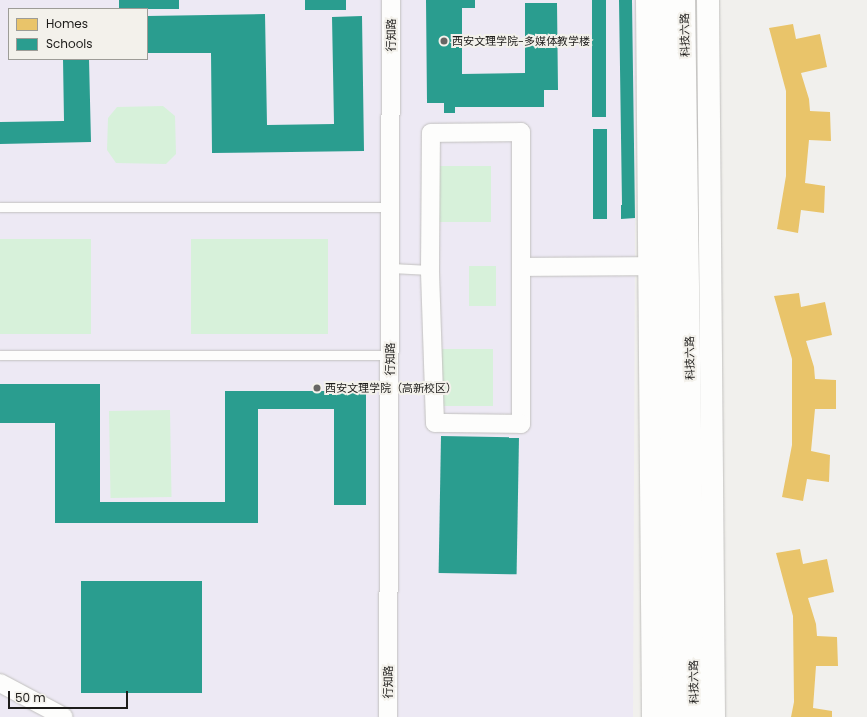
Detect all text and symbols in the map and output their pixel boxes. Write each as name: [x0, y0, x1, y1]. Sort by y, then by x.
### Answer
legend: [8, 8, 148, 60]
street label: 科技六路: [678, 13, 692, 57]
text: Homes: [46, 15, 88, 32]
street label: 行知路: [384, 19, 398, 51]
place label: 西安文理学院-多媒体教学楼: [452, 34, 590, 48]
text: Schools: [46, 35, 93, 52]
marker: 西安文理学院-多媒体教学楼: [439, 36, 449, 46]
street label: 科技六路: [683, 336, 697, 380]
street label: 行知路: [383, 343, 397, 375]
place label: 西安文理学院（高新校区）: [325, 381, 457, 395]
marker: 西安文理学院（高新校区）: [312, 383, 322, 393]
street label: 科技六路: [687, 660, 701, 704]
street label: 行知路: [381, 666, 395, 698]
scale bar: [10, 683, 130, 709]
text: 50 m: [15, 689, 46, 706]

